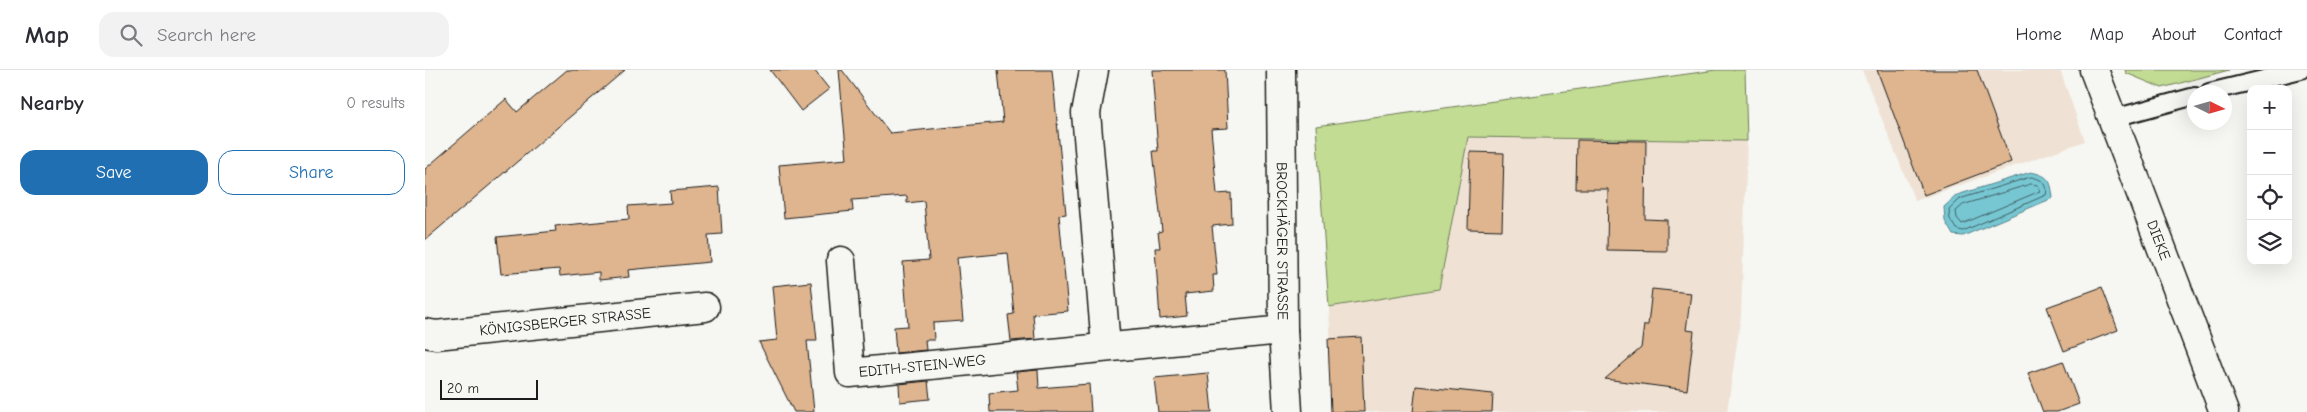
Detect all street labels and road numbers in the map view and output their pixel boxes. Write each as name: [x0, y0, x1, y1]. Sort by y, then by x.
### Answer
street label: BROCKHÄGER STRASSE: [1273, 162, 1292, 320]
street label: DIEKE: [2143, 218, 2174, 263]
street label: KÖNIGSBERGER STRASSE: [478, 304, 652, 339]
street label: EDITH-STEIN-WEG: [858, 351, 987, 381]

